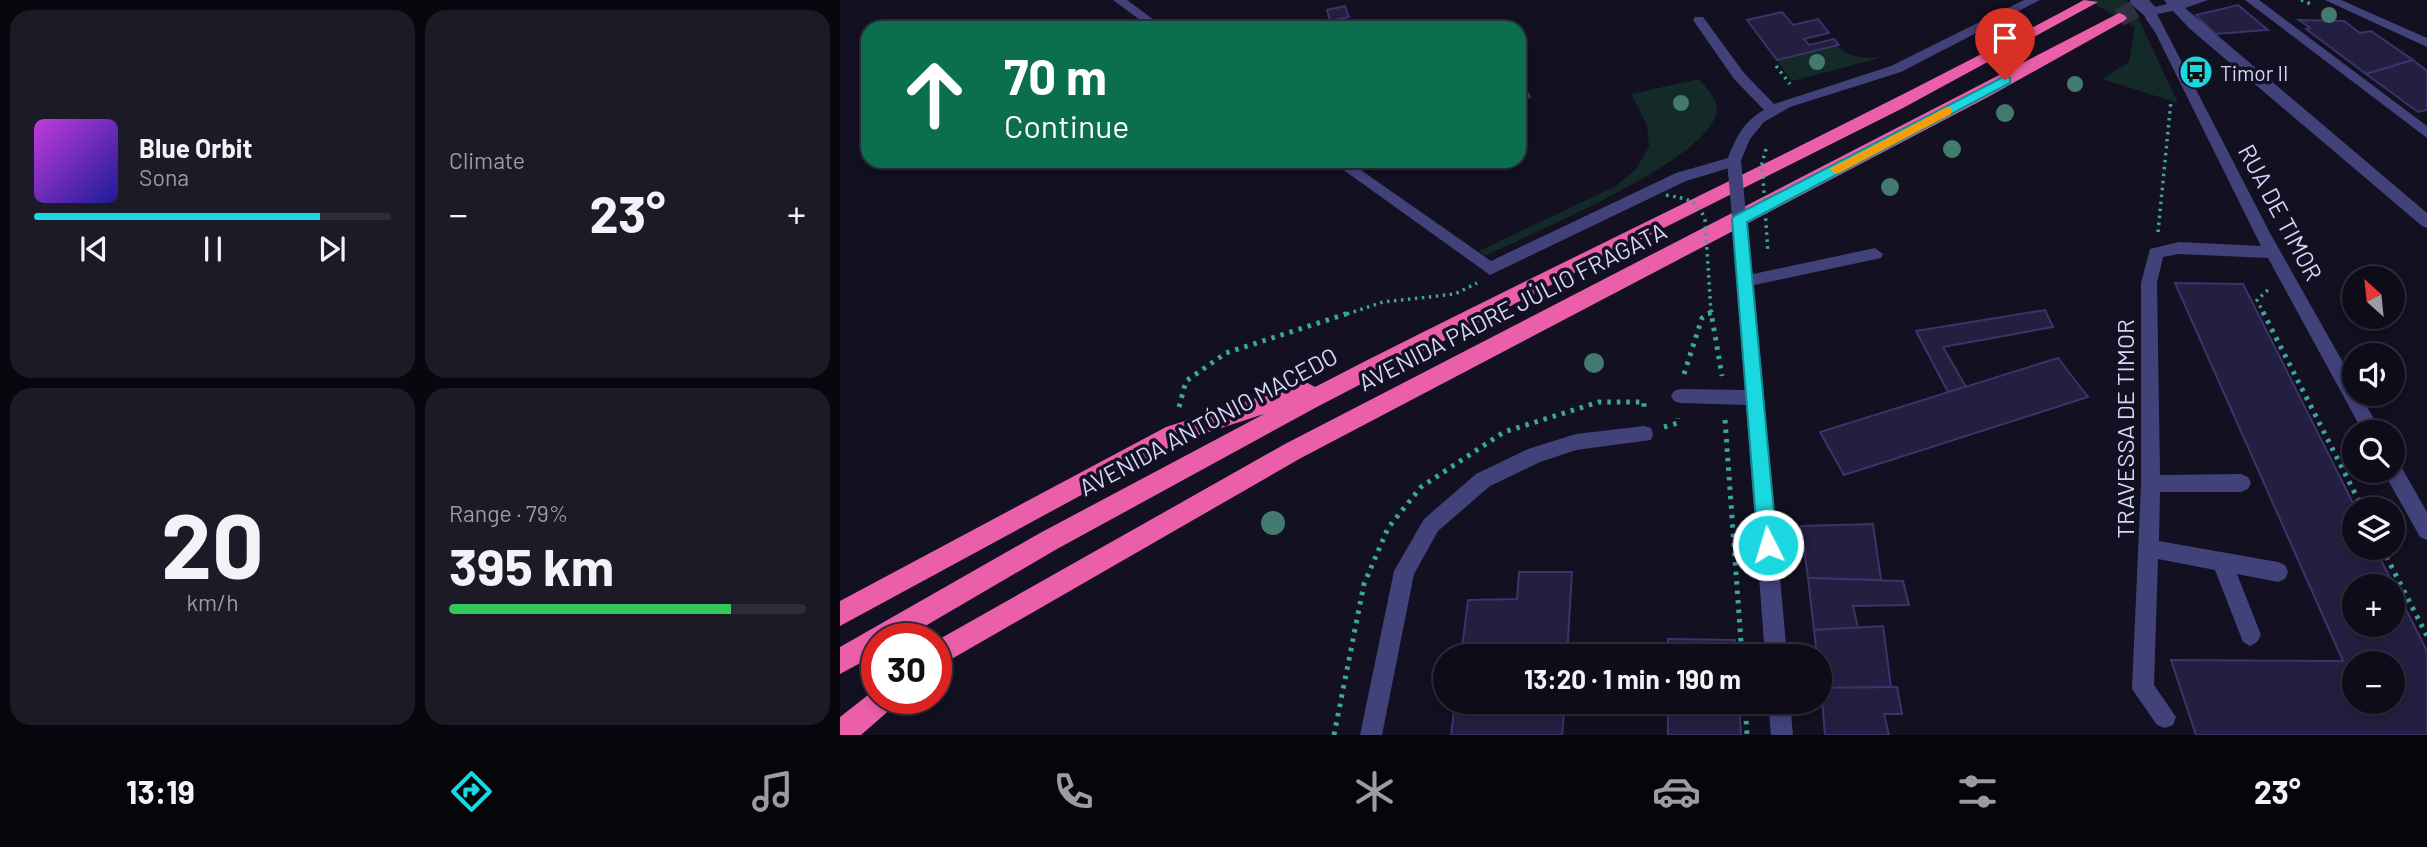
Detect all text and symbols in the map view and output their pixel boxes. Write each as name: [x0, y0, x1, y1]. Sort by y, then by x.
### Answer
pin: [1975, 8, 2035, 80]
icon: arrive: [1986, 19, 2024, 57]
text: 70 m: [1004, 46, 1107, 105]
icon: ahead: [889, 49, 980, 140]
bus stop icon: Timor II: [2177, 53, 2215, 91]
place label: Timor II: [2220, 60, 2288, 85]
text: Continue: [1004, 106, 1129, 144]
text: Blue Orbit: [139, 132, 252, 163]
street label: RUA DE TIMOR: [2233, 139, 2329, 285]
text: Climate: [449, 146, 525, 174]
text: Sona: [139, 163, 189, 191]
text: 23°: [589, 181, 666, 243]
text: −: [449, 190, 468, 236]
text: +: [787, 190, 806, 236]
street label: AVENIDA PADRE JÚLIO FRAGATA: [1353, 215, 1671, 397]
icon: previous: [75, 230, 113, 268]
icon: pause: [194, 230, 232, 268]
icon: next: [313, 230, 351, 268]
north arrow: [2342, 266, 2404, 329]
map controls: [2342, 266, 2405, 714]
street label: TRAVESSA DE TIMOR: [2110, 319, 2139, 539]
street label: AVENIDA ANTÓNIO MACEDO: [1074, 340, 1342, 502]
button: sound: [2342, 343, 2405, 406]
button: search: [2342, 420, 2405, 483]
text: 20: [161, 488, 264, 597]
button: layers: [2342, 497, 2405, 560]
text: Range · 79%: [449, 499, 568, 527]
position arrow: [1731, 508, 1805, 582]
text: 395 km: [449, 534, 614, 596]
button: +: [2342, 574, 2405, 637]
text: km/h: [186, 588, 239, 616]
speed limit sign: 30: [861, 623, 952, 714]
button: −: [2342, 651, 2405, 714]
text: 13:20 · 1 min · 190 m: [1524, 663, 1741, 694]
icon: directions: [447, 767, 496, 816]
icon: music: [748, 767, 797, 816]
icon: phone: [1049, 767, 1098, 816]
icon: climate: [1350, 767, 1399, 816]
icon: car: [1652, 767, 1701, 816]
icon: filters: [1953, 767, 2002, 816]
text: 13:19: [126, 772, 195, 810]
text: 23°: [2254, 772, 2301, 810]

